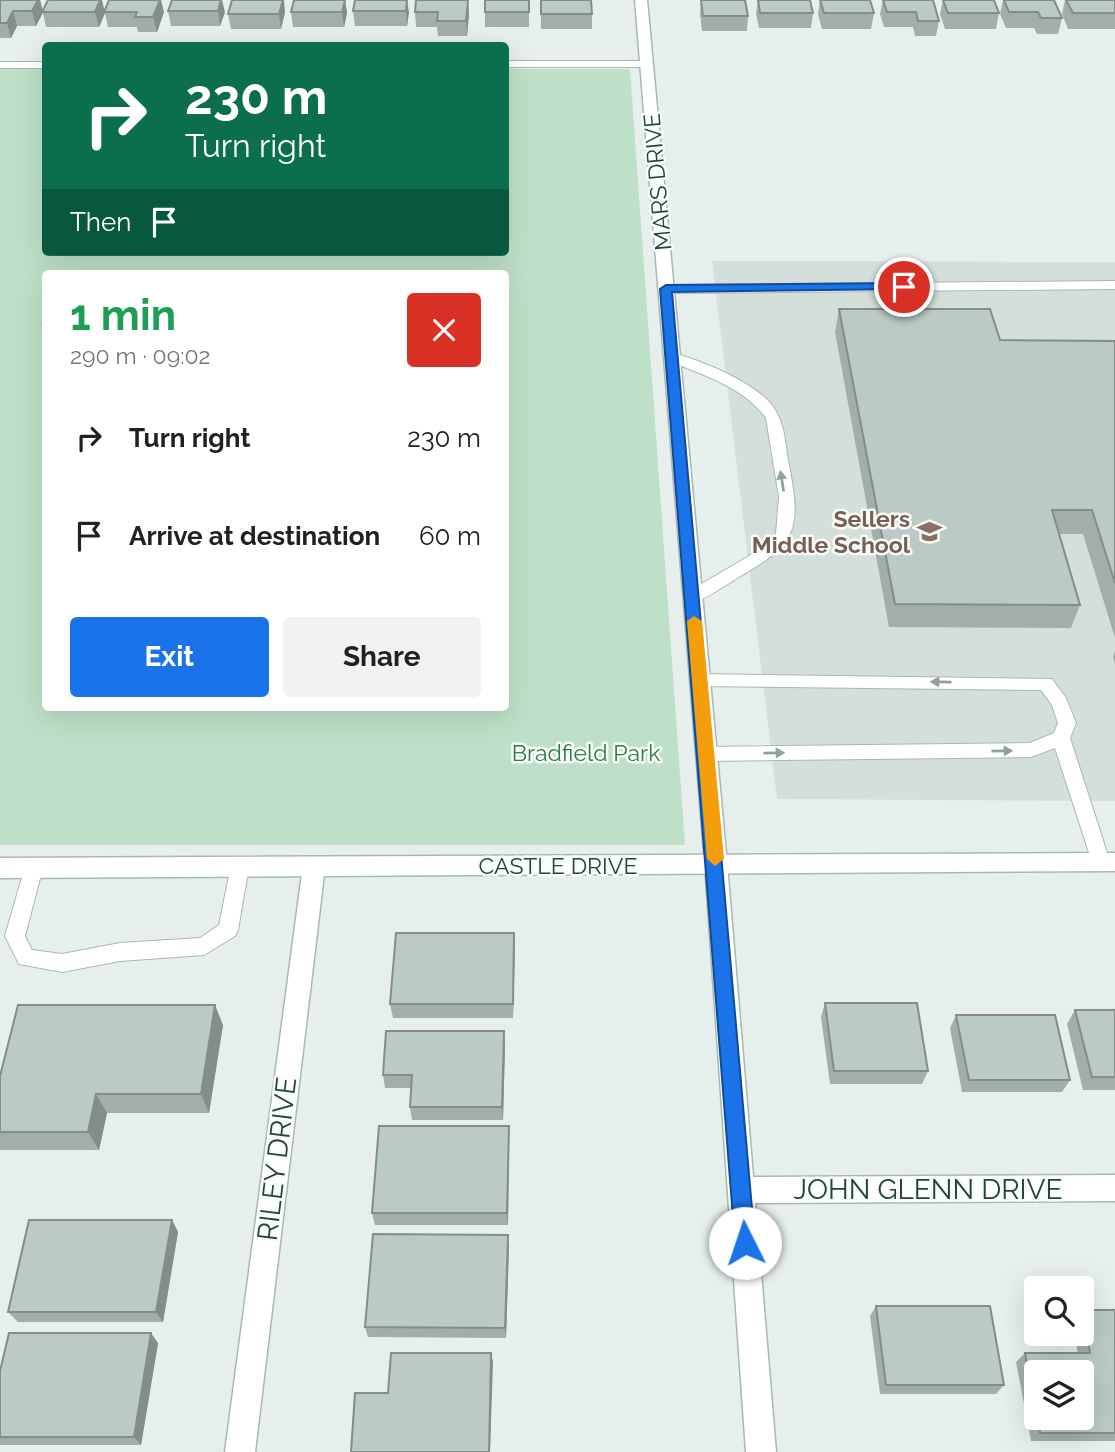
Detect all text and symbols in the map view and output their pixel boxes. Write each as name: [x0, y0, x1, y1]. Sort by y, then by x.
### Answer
text: 230 m: [185, 68, 327, 125]
icon: right: [70, 70, 161, 161]
street label: MARS DRIVE: [638, 112, 676, 252]
text: Turn right: [185, 127, 326, 164]
icon: arrive: [145, 203, 183, 241]
text: Then: [70, 207, 131, 237]
pin: [874, 257, 934, 317]
icon: arrive: [885, 268, 923, 306]
text: 1 min: [70, 291, 176, 340]
button: close: [407, 293, 481, 367]
text: 290 m · 09:02: [70, 342, 211, 369]
icon: right: [70, 419, 108, 457]
text: Turn right: [129, 423, 250, 453]
text: 230 m: [407, 423, 481, 453]
one-way arrow: [776, 470, 787, 492]
place label: Sellers Middle School: [752, 505, 911, 558]
icon: arrive: [70, 517, 108, 555]
school or university icon: Sellers Middle School: [916, 517, 944, 545]
text: Arrive at destination: [129, 521, 380, 551]
text: 60 m: [419, 521, 481, 551]
button: Exit: [70, 617, 269, 697]
button: Share: [283, 617, 481, 697]
one-way arrow: [930, 677, 952, 688]
park label: Bradfield Park: [512, 739, 660, 766]
one-way arrow: [991, 745, 1013, 757]
one-way arrow: [763, 747, 785, 759]
street label: CASTLE DRIVE: [479, 852, 637, 879]
street label: RILEY DRIVE: [251, 1075, 303, 1243]
street label: JOHN GLENN DRIVE: [793, 1173, 1063, 1206]
position arrow: [708, 1206, 782, 1280]
map controls: [1024, 1276, 1094, 1430]
button: search: [1024, 1276, 1094, 1346]
button: layers: [1024, 1360, 1094, 1430]

